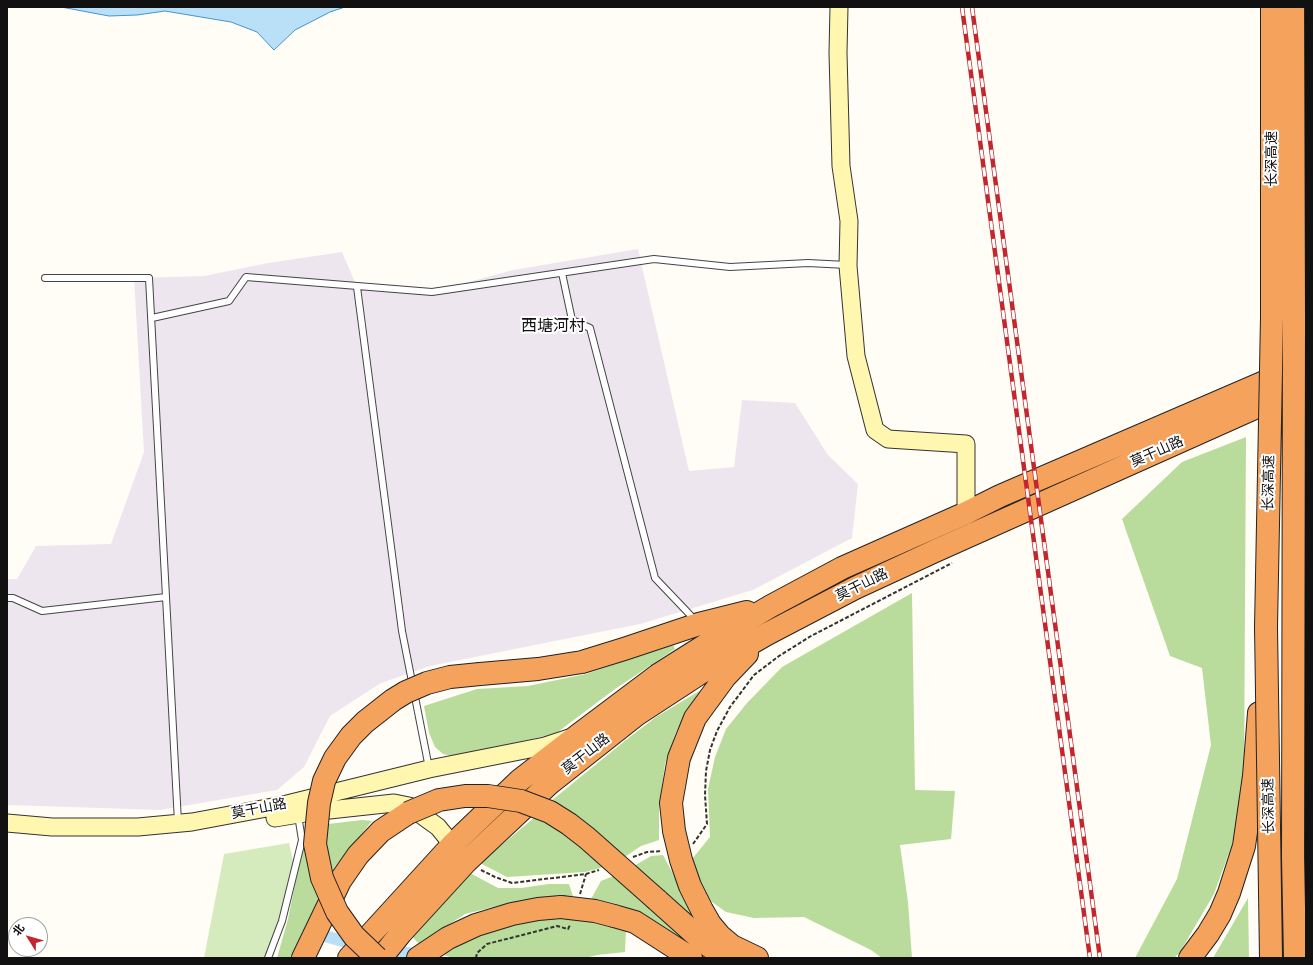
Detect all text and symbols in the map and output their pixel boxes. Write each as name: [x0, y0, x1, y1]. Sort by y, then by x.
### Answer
street label: 长深高速: [1264, 131, 1280, 187]
district label: 西塘河村: [521, 316, 585, 336]
street label: 莫干山路: [1128, 433, 1186, 471]
street label: 长深高速: [1260, 455, 1278, 511]
street label: 莫干山路: [833, 565, 891, 605]
street label: 莫干山路: [559, 730, 613, 778]
street label: 长深高速: [1260, 778, 1278, 834]
street label: 莫干山路: [230, 795, 288, 823]
north arrow: [8, 917, 48, 957]
text: 北: [10, 922, 27, 938]

